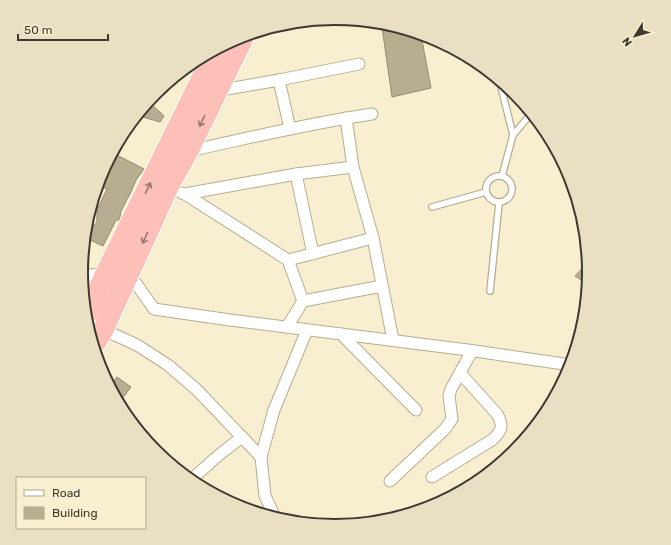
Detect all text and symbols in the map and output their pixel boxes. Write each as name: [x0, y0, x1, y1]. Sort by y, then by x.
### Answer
scale bar: [18, 16, 108, 42]
north arrow: [615, 16, 655, 56]
text: 50 m: [24, 23, 52, 37]
text: N: [620, 35, 635, 49]
one-way arrow: [198, 115, 205, 127]
one-way arrow: [145, 182, 152, 194]
one-way arrow: [141, 232, 148, 244]
legend: [16, 477, 146, 529]
text: Road: [52, 486, 80, 500]
text: Building: [52, 506, 98, 520]

